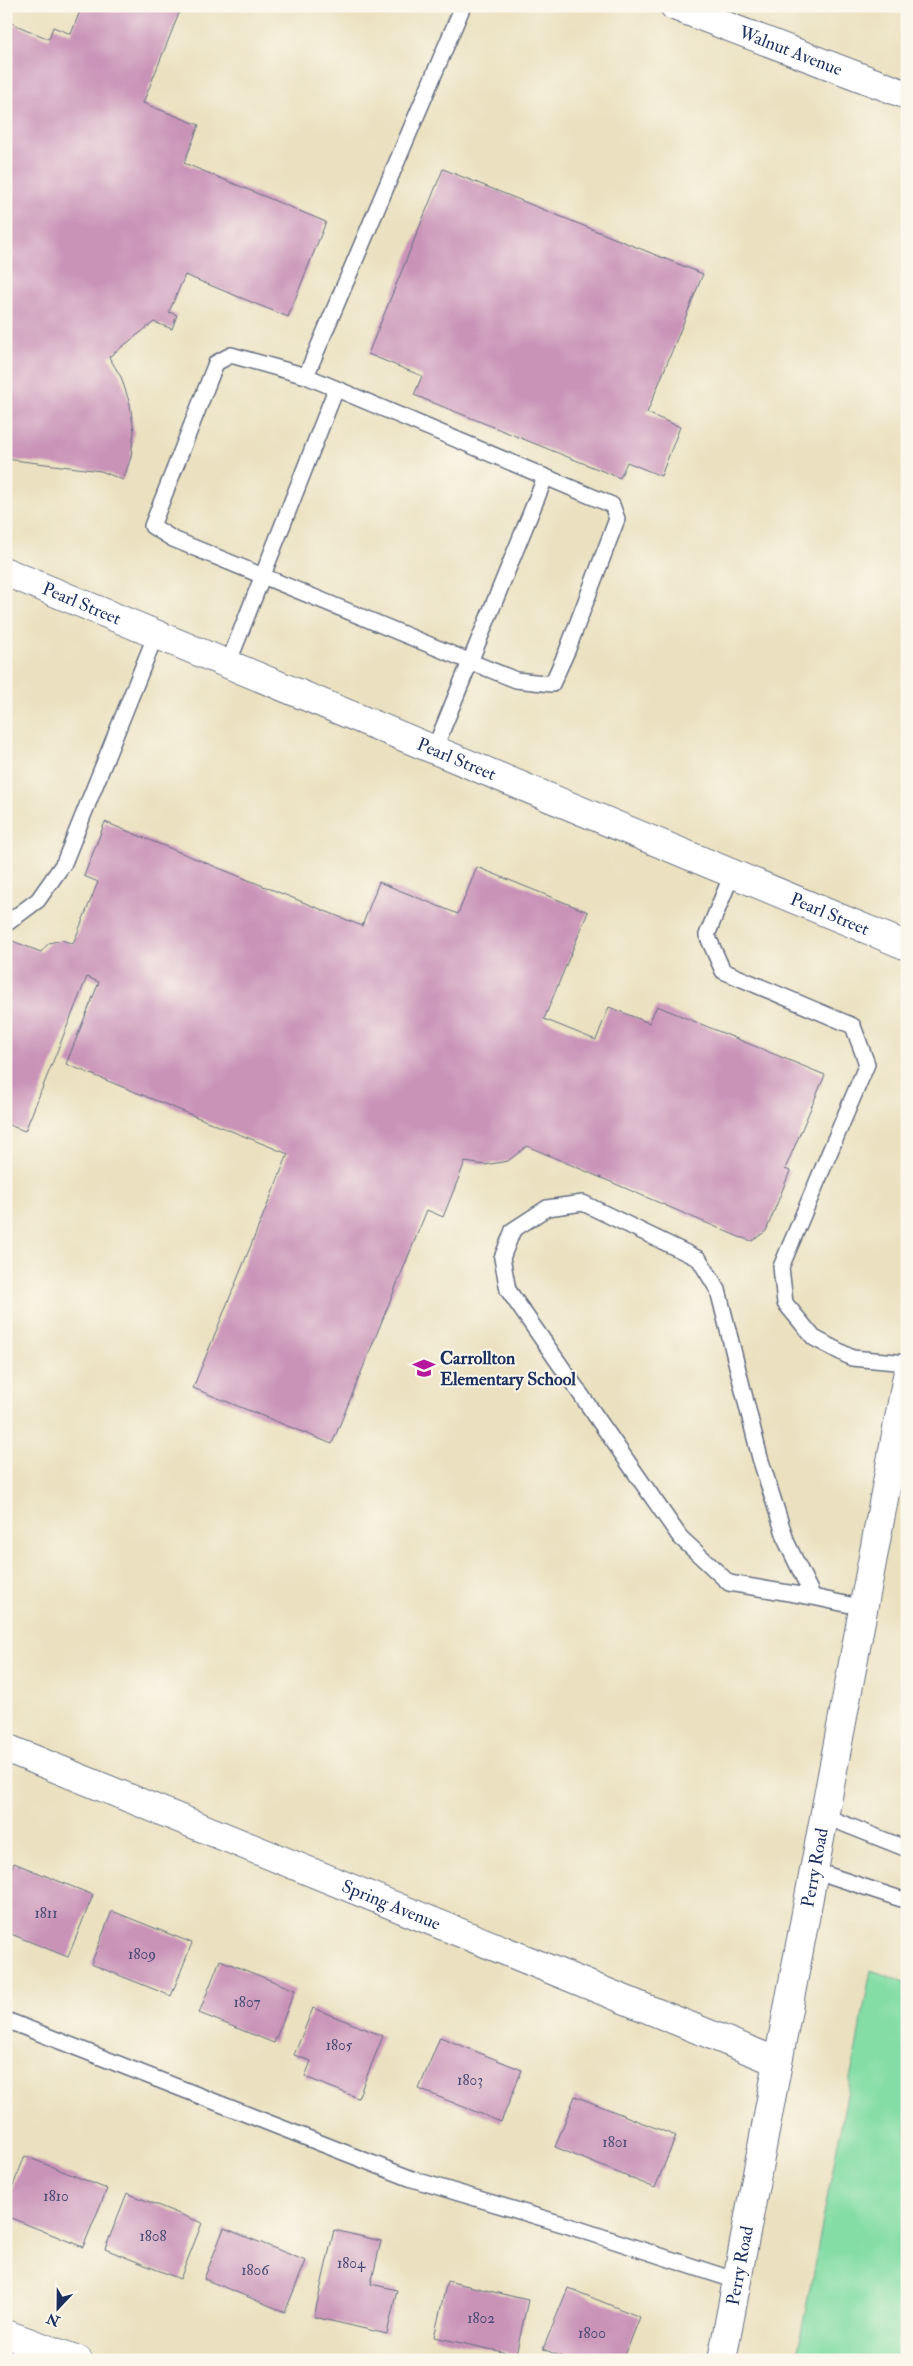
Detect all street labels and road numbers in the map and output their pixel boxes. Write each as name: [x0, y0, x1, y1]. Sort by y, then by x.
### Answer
street label: Walnut Avenue: [735, 21, 846, 81]
street label: Pearl Street: [39, 577, 125, 631]
street label: Pearl Street: [414, 733, 500, 786]
street label: Pearl Street: [787, 888, 873, 941]
street label: Perry Road: [796, 1826, 834, 1909]
street label: Spring Avenue: [338, 1875, 444, 1936]
street label: Perry Road: [722, 2224, 759, 2307]

